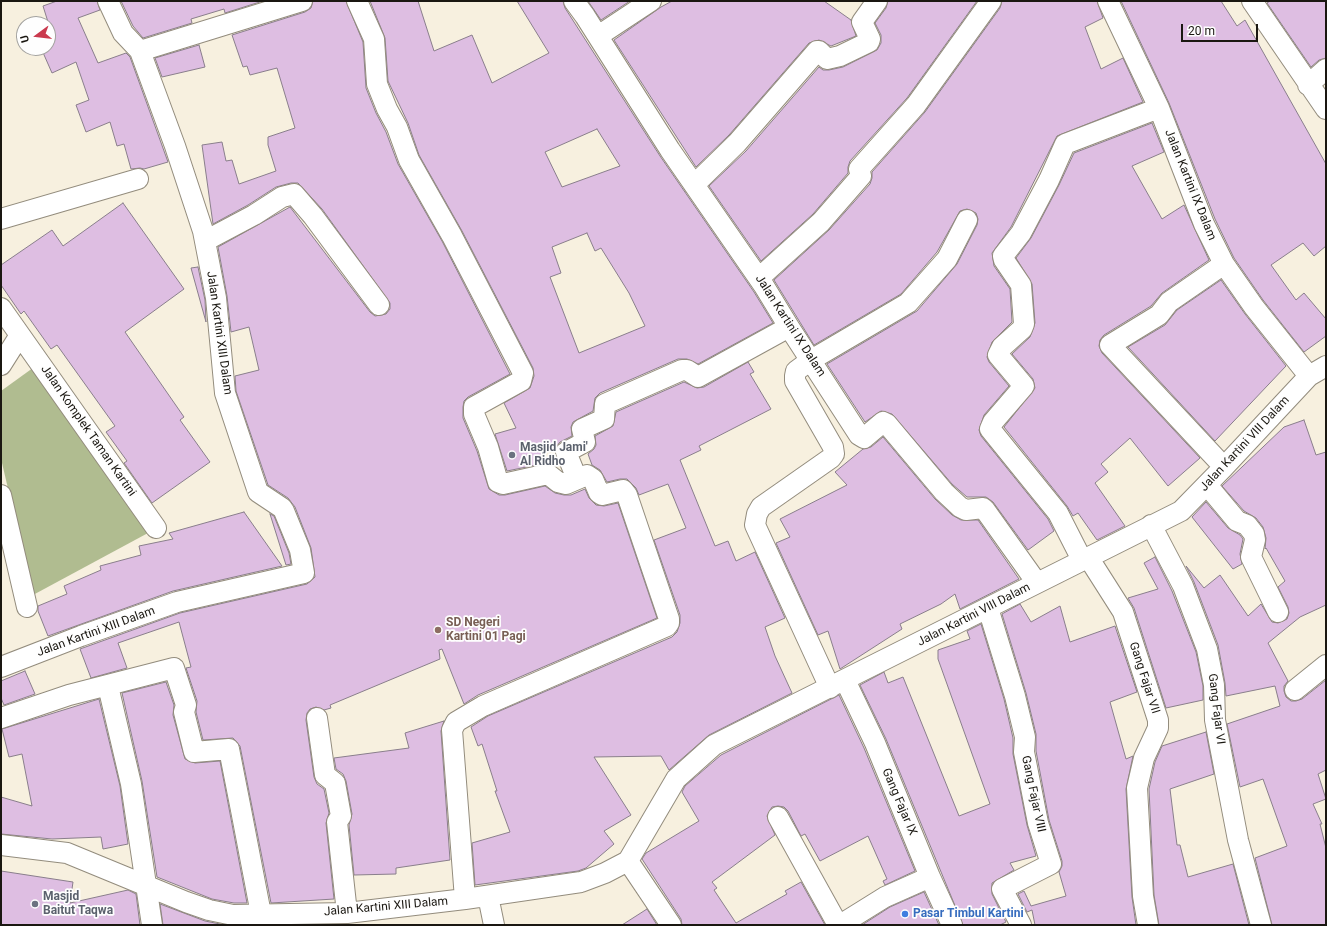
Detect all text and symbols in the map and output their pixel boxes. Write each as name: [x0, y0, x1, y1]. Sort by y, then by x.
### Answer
north arrow: [16, 16, 56, 56]
scale bar: [1183, 16, 1260, 42]
text: 20 m: [1188, 24, 1215, 38]
text: U: [18, 34, 32, 44]
street label: Jalan Kartini IX Dalam: [1161, 128, 1219, 242]
street label: Jalan Kartini XIII Dalam: [203, 270, 235, 396]
street label: Jalan Kartini IX Dalam: [752, 273, 828, 379]
street label: Jalan Komplek Taman Kartini: [37, 363, 139, 499]
street label: Jalan Kartini VIII Dalam: [1197, 393, 1293, 495]
place label: Masjid Jami' Al Ridho: [520, 441, 588, 469]
marker: Masjid Jami' Al Ridho: [507, 450, 517, 460]
street label: Jalan Kartini VIII Dalam: [915, 580, 1033, 650]
street label: Jalan Kartini XIII Dalam: [35, 604, 157, 660]
place label: SD Negeri Kartini 01 Pagi: [446, 616, 526, 644]
marker: SD Negeri Kartini 01 Pagi: [433, 625, 443, 635]
street label: Gang Fajar VII: [1126, 640, 1162, 716]
street label: Gang Fajar VI: [1205, 673, 1227, 745]
street label: Gang Fajar VIII: [1018, 754, 1048, 834]
street label: Gang Fajar IX: [878, 766, 920, 838]
place label: Masjid Baitut Taqwa: [43, 890, 113, 918]
street label: Jalan Kartini XIII Dalam: [323, 894, 449, 920]
marker: Masjid Baitut Taqwa: [30, 899, 40, 909]
place label: Pasar Timbul Kartini: [913, 907, 1024, 921]
marker: Pasar Timbul Kartini: [900, 909, 910, 919]

